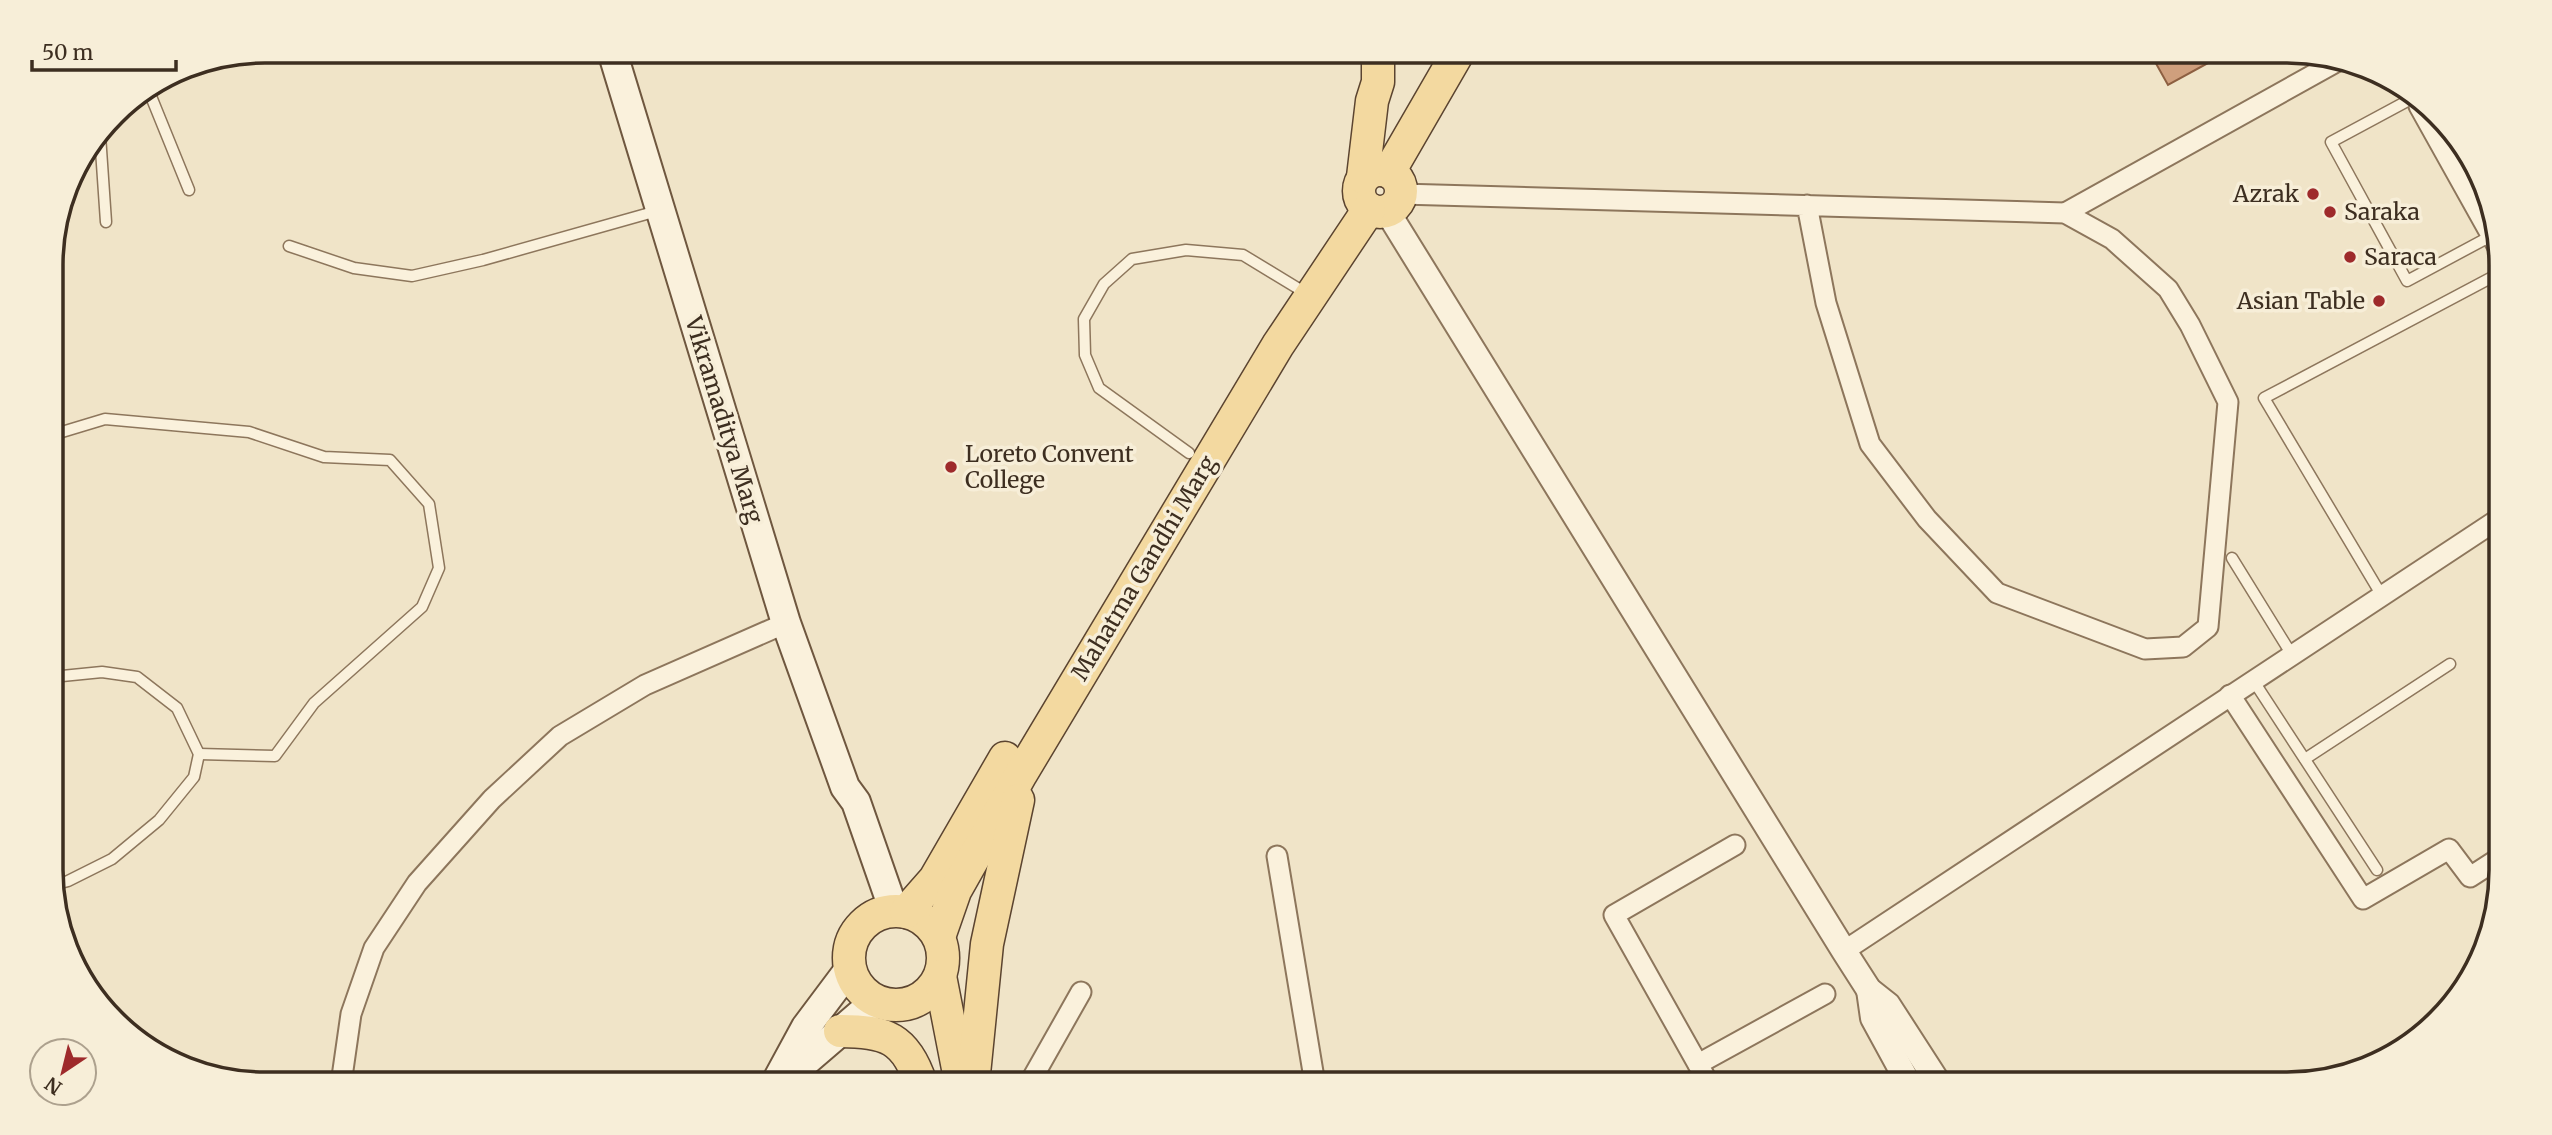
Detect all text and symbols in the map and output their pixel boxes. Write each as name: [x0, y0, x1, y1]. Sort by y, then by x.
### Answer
scale bar: [32, 28, 175, 72]
text: 50 m: [42, 39, 93, 66]
place label: Azrak: [2232, 179, 2299, 208]
marker: Azrak: [2305, 186, 2321, 202]
place label: Saraka: [2344, 197, 2420, 226]
marker: Saraka: [2322, 204, 2338, 220]
place label: Saraca: [2364, 242, 2437, 271]
marker: Saraca: [2342, 249, 2358, 265]
place label: Asian Table: [2236, 286, 2365, 315]
marker: Asian Table: [2371, 293, 2387, 309]
street label: Vikramaditya Marg: [679, 312, 770, 527]
place label: Loreto Convent College: [965, 439, 1134, 494]
street label: Mahatma Gandhi Marg: [1065, 450, 1222, 685]
marker: Loreto Convent College: [943, 459, 959, 475]
north arrow: [28, 1037, 98, 1107]
text: N: [40, 1072, 66, 1100]

